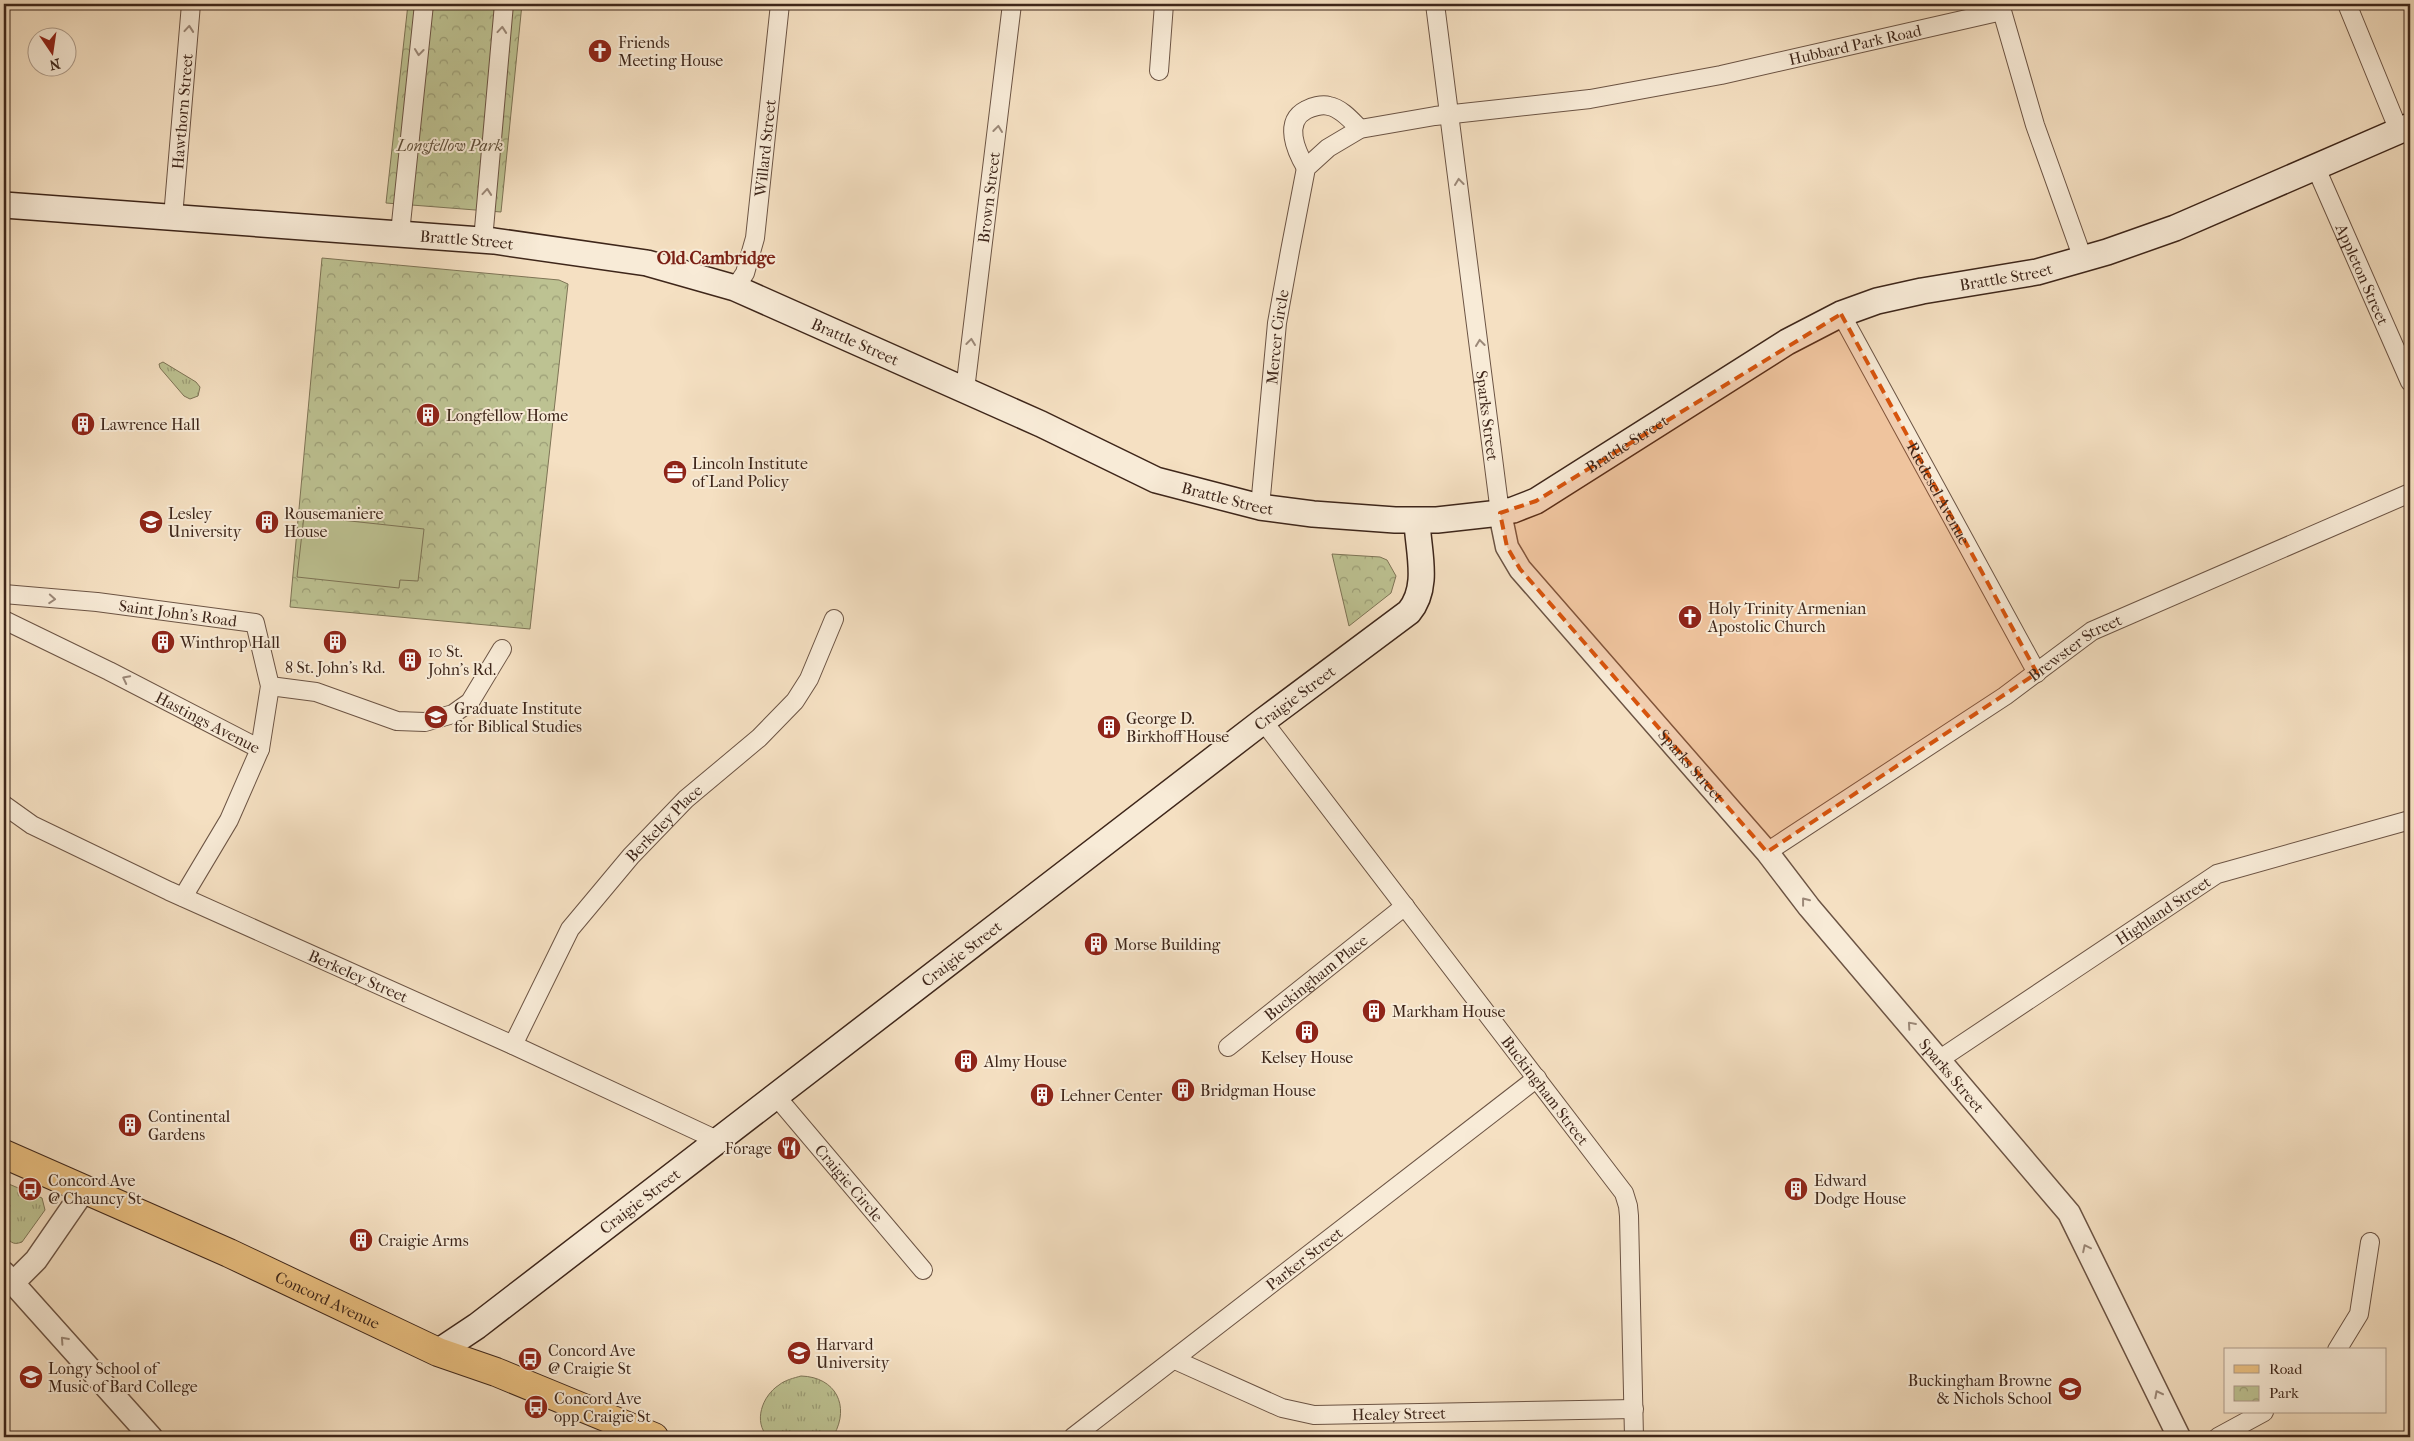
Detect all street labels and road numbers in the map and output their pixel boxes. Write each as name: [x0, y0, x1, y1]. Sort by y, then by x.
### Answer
street label: Hubbard Park Road: [1787, 20, 1923, 69]
street label: Hawthorn Street: [168, 52, 196, 170]
street label: Willard Street: [750, 98, 779, 199]
street label: Brown Street: [973, 150, 1003, 244]
street label: Appleton Street: [2332, 220, 2393, 328]
street label: Brattle Street: [419, 226, 515, 253]
street label: Brattle Street: [1958, 259, 2055, 294]
street label: Mercer Circle: [1262, 288, 1292, 385]
street label: Brattle Street: [808, 314, 902, 369]
street label: Sparks Street: [1472, 369, 1503, 462]
street label: Brattle Street: [1582, 410, 1672, 477]
street label: Riedesel Avenue: [1903, 438, 1974, 548]
street label: Brattle Street: [1180, 478, 1275, 518]
street label: Saint John's Road: [118, 596, 238, 630]
street label: Brewster Street: [2024, 610, 2125, 685]
street label: Craigie Street: [1250, 661, 1339, 734]
street label: Hastings Avenue: [152, 687, 263, 757]
street label: Sparks Street: [1654, 725, 1729, 806]
street label: Berkeley Place: [621, 780, 706, 865]
street label: Highland Street: [2112, 871, 2214, 949]
street label: Craigie Street: [917, 916, 1006, 990]
street label: Buckingham Place: [1260, 930, 1371, 1024]
street label: Berkeley Street: [306, 945, 411, 1006]
street label: Buckingham Street: [1498, 1032, 1594, 1149]
street label: Sparks Street: [1915, 1035, 1989, 1116]
street label: Craigie Circle: [811, 1140, 887, 1225]
street label: Craigie Street: [596, 1164, 684, 1238]
street label: Parker Street: [1262, 1222, 1346, 1294]
street label: Concord Avenue: [272, 1267, 383, 1333]
street label: Healey Street: [1352, 1403, 1446, 1424]

